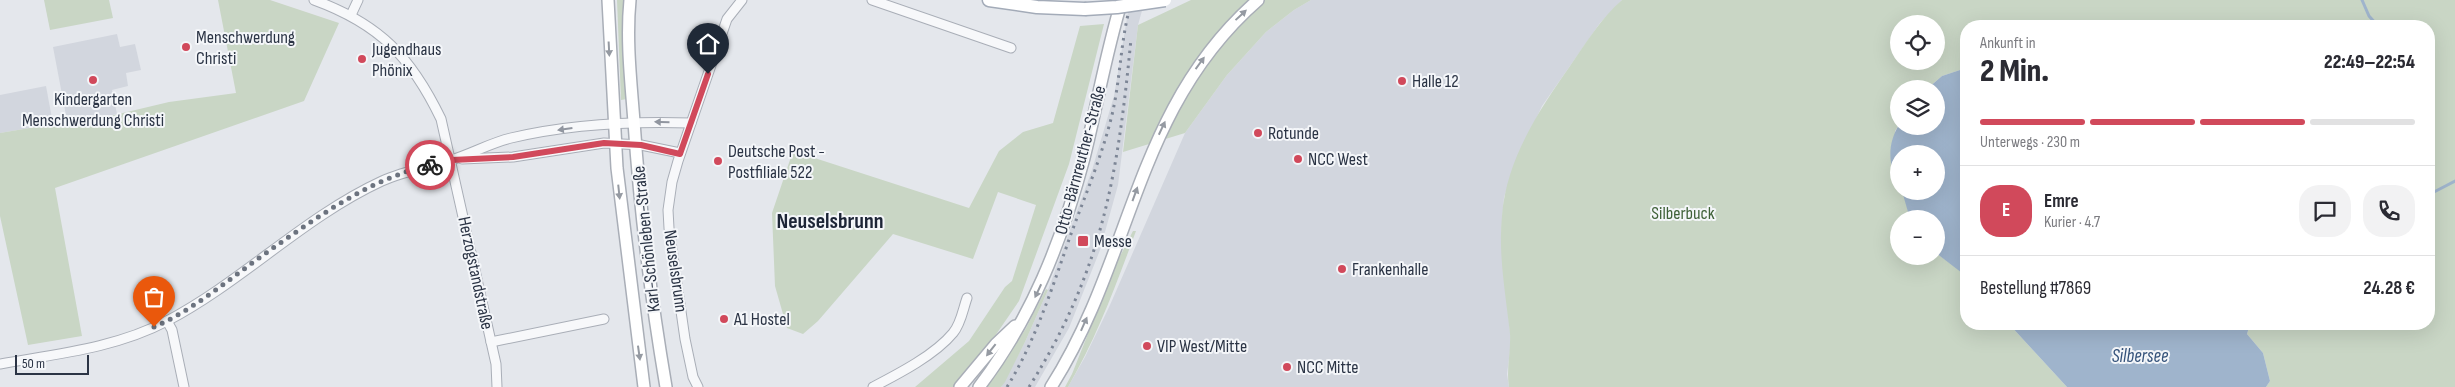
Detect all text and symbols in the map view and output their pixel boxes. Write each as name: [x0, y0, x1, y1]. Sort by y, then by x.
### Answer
one-way arrow: [1235, 9, 1247, 21]
map controls: [1890, 15, 1945, 265]
button: locate: [1890, 15, 1945, 70]
pin: [687, 23, 729, 74]
place label: Menschwerdung Christi: [196, 27, 295, 69]
icon: home: [694, 30, 722, 58]
text: Ankunft in: [1980, 34, 2036, 53]
place label: Jugendhaus Phönix: [371, 39, 441, 81]
marker: Menschwerdung Christi: [180, 41, 192, 53]
one-way arrow: [606, 41, 614, 57]
text: 22:49–22:54: [2324, 51, 2415, 74]
text: 2 Min.: [1980, 52, 2049, 91]
marker: Jugendhaus Phönix: [356, 53, 368, 65]
one-way arrow: [1195, 56, 1205, 70]
place label: Halle 12: [1412, 71, 1459, 92]
marker: Kindergarten Menschwerdung Christi: [87, 74, 99, 86]
marker: Halle 12: [1396, 75, 1408, 87]
button: layers: [1890, 80, 1945, 135]
street label: Otto-Bärnreuther-Straße: [1051, 83, 1110, 237]
place label: Kindergarten Menschwerdung Christi: [22, 89, 164, 131]
one-way arrow: [654, 118, 670, 126]
one-way arrow: [1159, 121, 1167, 135]
place label: Rotunde: [1268, 123, 1319, 144]
one-way arrow: [557, 125, 573, 133]
marker: Rotunde: [1252, 127, 1264, 139]
text: Unterwegs · 230 m: [1980, 133, 2080, 152]
courier: [405, 140, 455, 190]
place label: Deutsche Post - Postfiliale 522: [728, 141, 825, 183]
button: +: [1890, 145, 1945, 200]
place label: NCC West: [1308, 149, 1369, 170]
icon: bike: [416, 151, 444, 179]
marker: NCC West: [1292, 153, 1304, 165]
marker: Deutsche Post - Postfiliale 522: [712, 155, 724, 167]
street label: Karl-Schönleben-Straße: [628, 165, 665, 313]
one-way arrow: [615, 184, 623, 200]
button: chat: [2299, 185, 2351, 237]
button: phone: [2363, 185, 2415, 237]
one-way arrow: [1131, 186, 1139, 201]
text: Emre: [2044, 190, 2079, 213]
text: E: [2002, 199, 2010, 222]
park label: Silberbuck: [1651, 203, 1715, 224]
district label: Neuselsbrunn: [776, 208, 884, 235]
button: −: [1890, 210, 1945, 265]
text: Kurier · 4.7: [2044, 213, 2100, 232]
street label: Herzogstandstraße: [453, 215, 498, 331]
street label: Neuselsbrunn: [659, 229, 692, 314]
place label: Messe: [1094, 231, 1132, 252]
marker: Messe: [1076, 234, 1090, 248]
place label: Frankenhalle: [1352, 259, 1428, 280]
marker: Frankenhalle: [1336, 263, 1348, 275]
pin: [133, 276, 175, 327]
text: Bestellung #7869: [1980, 277, 2091, 300]
text: 24.28 €: [2363, 277, 2415, 300]
icon: bag: [140, 283, 168, 311]
one-way arrow: [1033, 284, 1041, 298]
place label: A1 Hostel: [733, 309, 790, 330]
marker: A1 Hostel: [718, 313, 730, 325]
one-way arrow: [1081, 317, 1089, 331]
place label: VIP West/Mitte: [1157, 336, 1247, 357]
marker: VIP West/Mitte: [1141, 340, 1153, 352]
one-way arrow: [986, 344, 996, 357]
one-way arrow: [635, 345, 643, 361]
water label: Silbersee: [2112, 345, 2169, 368]
scale bar: [15, 352, 89, 375]
text: 50 m: [22, 355, 45, 372]
place label: NCC Mitte: [1297, 357, 1359, 378]
marker: NCC Mitte: [1281, 361, 1293, 373]

